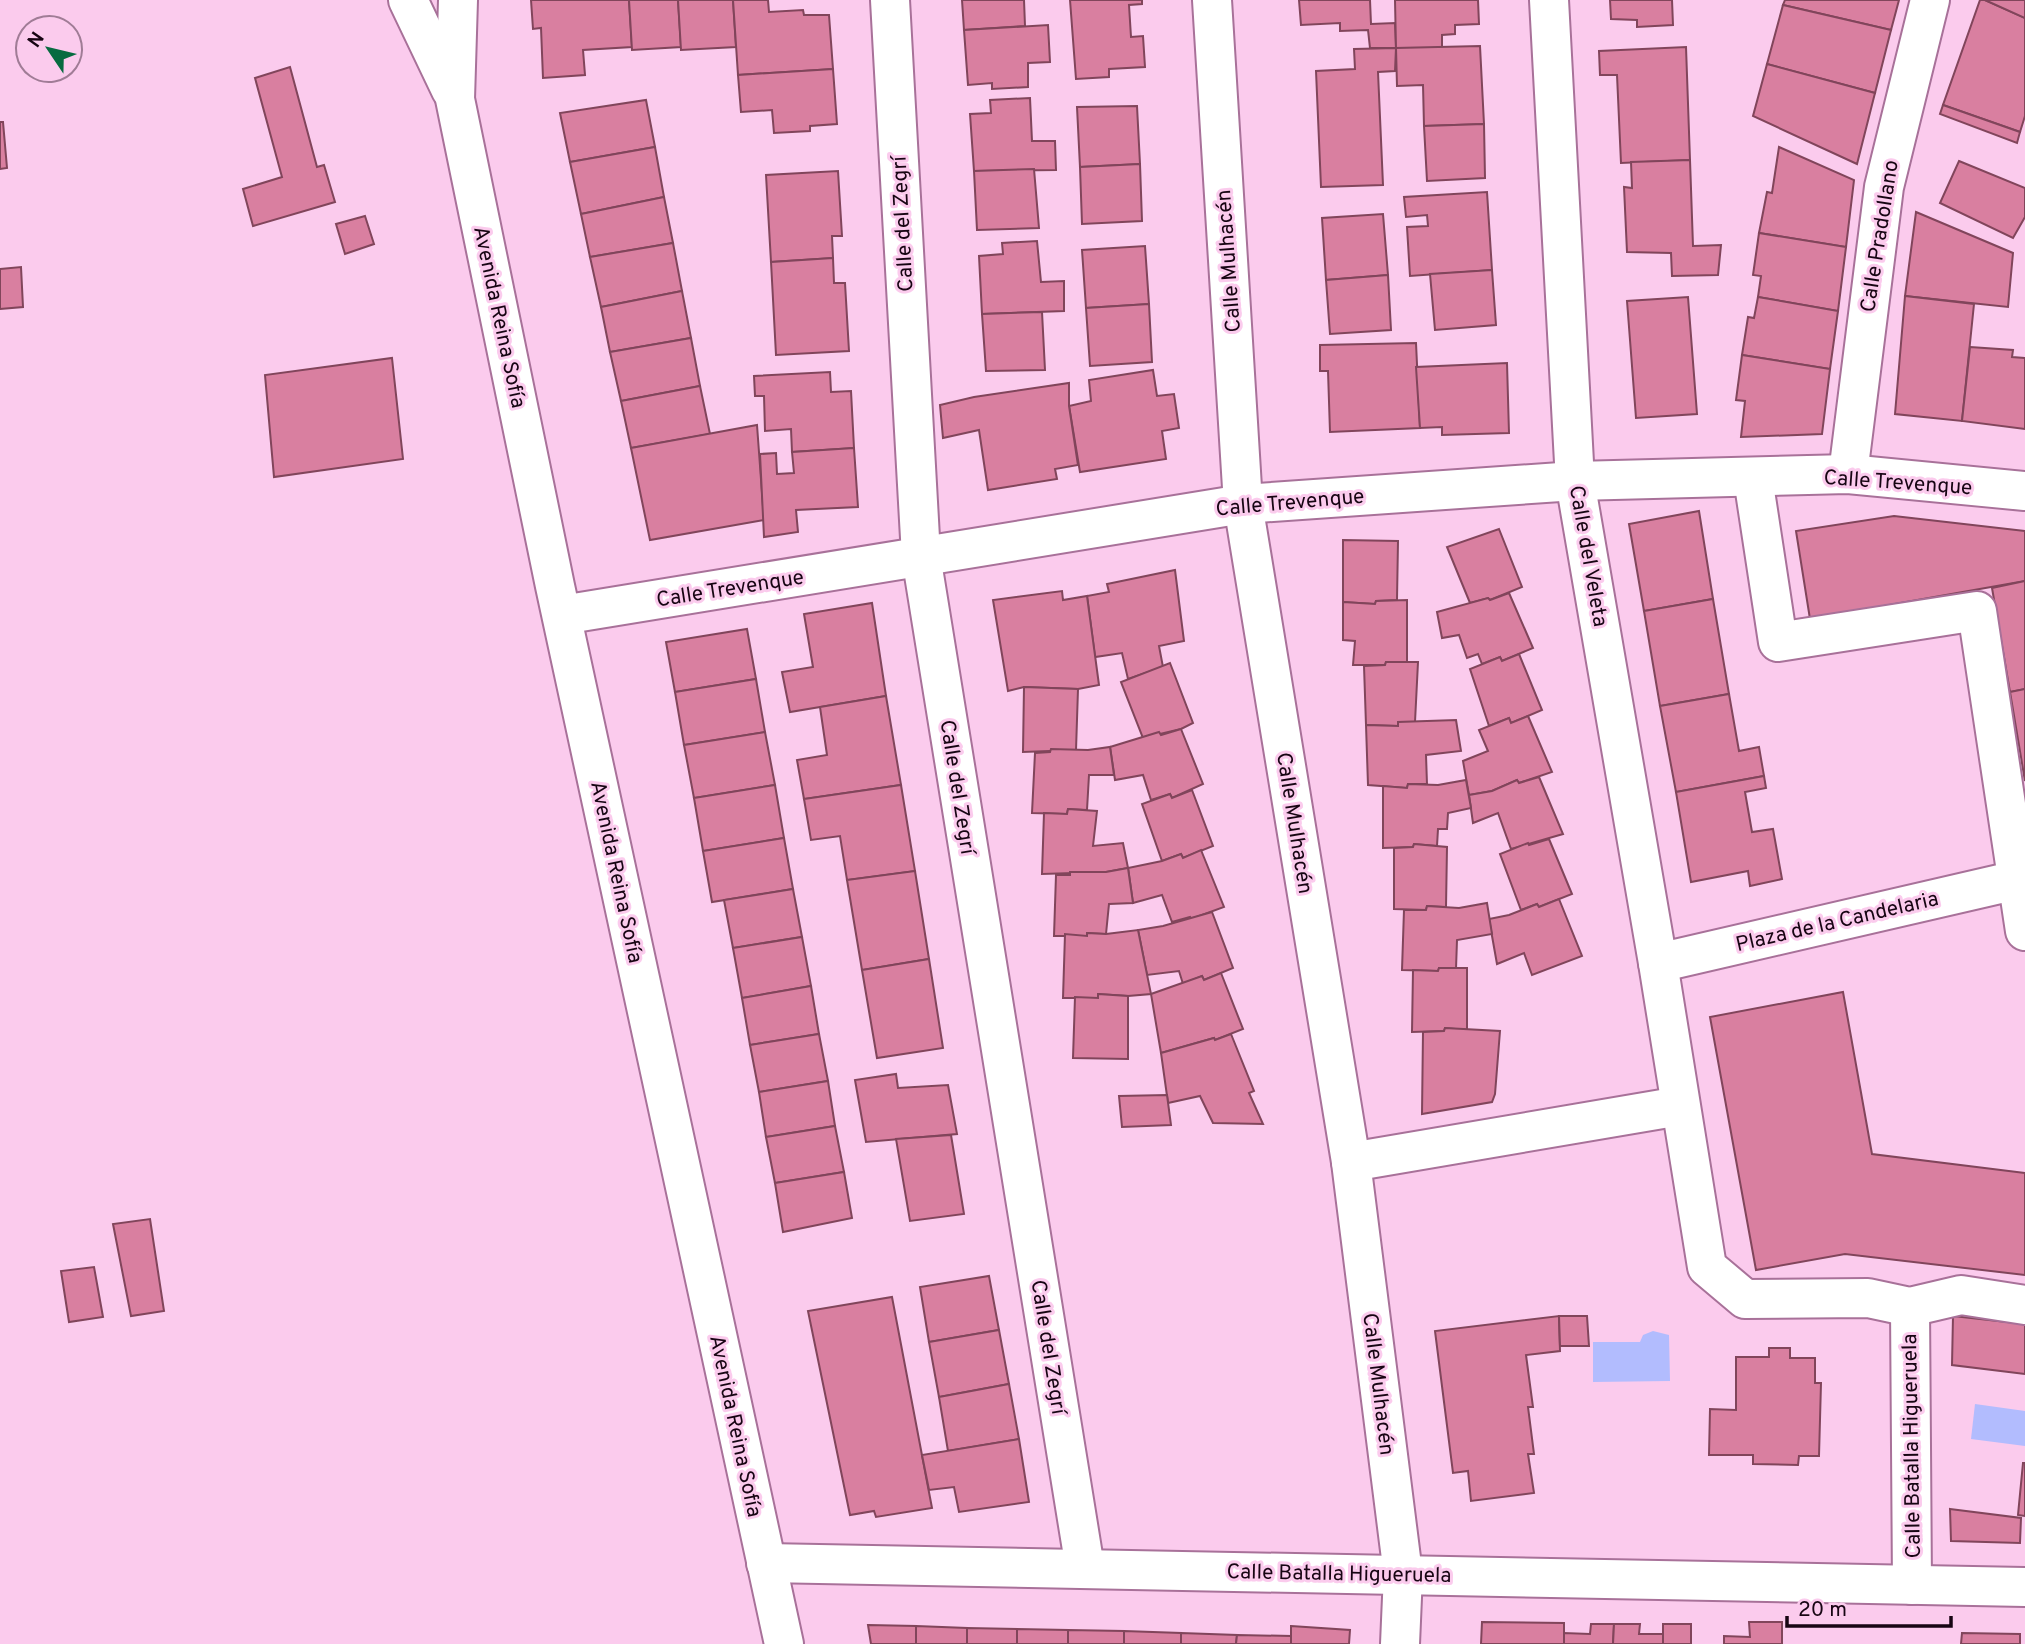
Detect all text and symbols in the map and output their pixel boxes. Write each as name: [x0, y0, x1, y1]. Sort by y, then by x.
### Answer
north arrow: [14, 14, 84, 84]
text: N: [23, 28, 50, 53]
street label: Calle del Zegrí: [886, 154, 921, 292]
street label: Calle Pradollano: [1855, 158, 1906, 314]
street label: Calle Mulhacén: [1211, 189, 1248, 333]
street label: Avenida Reina Sofía: [466, 224, 531, 411]
street label: Calle Trevenque: [1823, 465, 1973, 502]
street label: Calle Trevenque: [1215, 484, 1366, 523]
street label: Calle del Veleta: [1562, 484, 1613, 629]
street label: Calle Trevenque: [654, 564, 806, 614]
street label: Calle del Zegrí: [933, 718, 981, 858]
street label: Calle Mulhacén: [1269, 750, 1318, 896]
street label: Avenida Reina Sofía: [583, 779, 648, 966]
street label: Plaza de la Candelaria: [1733, 886, 1941, 959]
street label: Calle del Zegrí: [1024, 1278, 1072, 1418]
street label: Calle Mulhacén: [1355, 1311, 1400, 1457]
street label: Avenida Reina Sofía: [702, 1333, 767, 1520]
street label: Calle Batalla Higueruela: [1897, 1333, 1928, 1559]
street label: Calle Batalla Higueruela: [1226, 1559, 1452, 1590]
scale bar: [1787, 1584, 1952, 1628]
text: 20 m: [1798, 1597, 1847, 1624]

